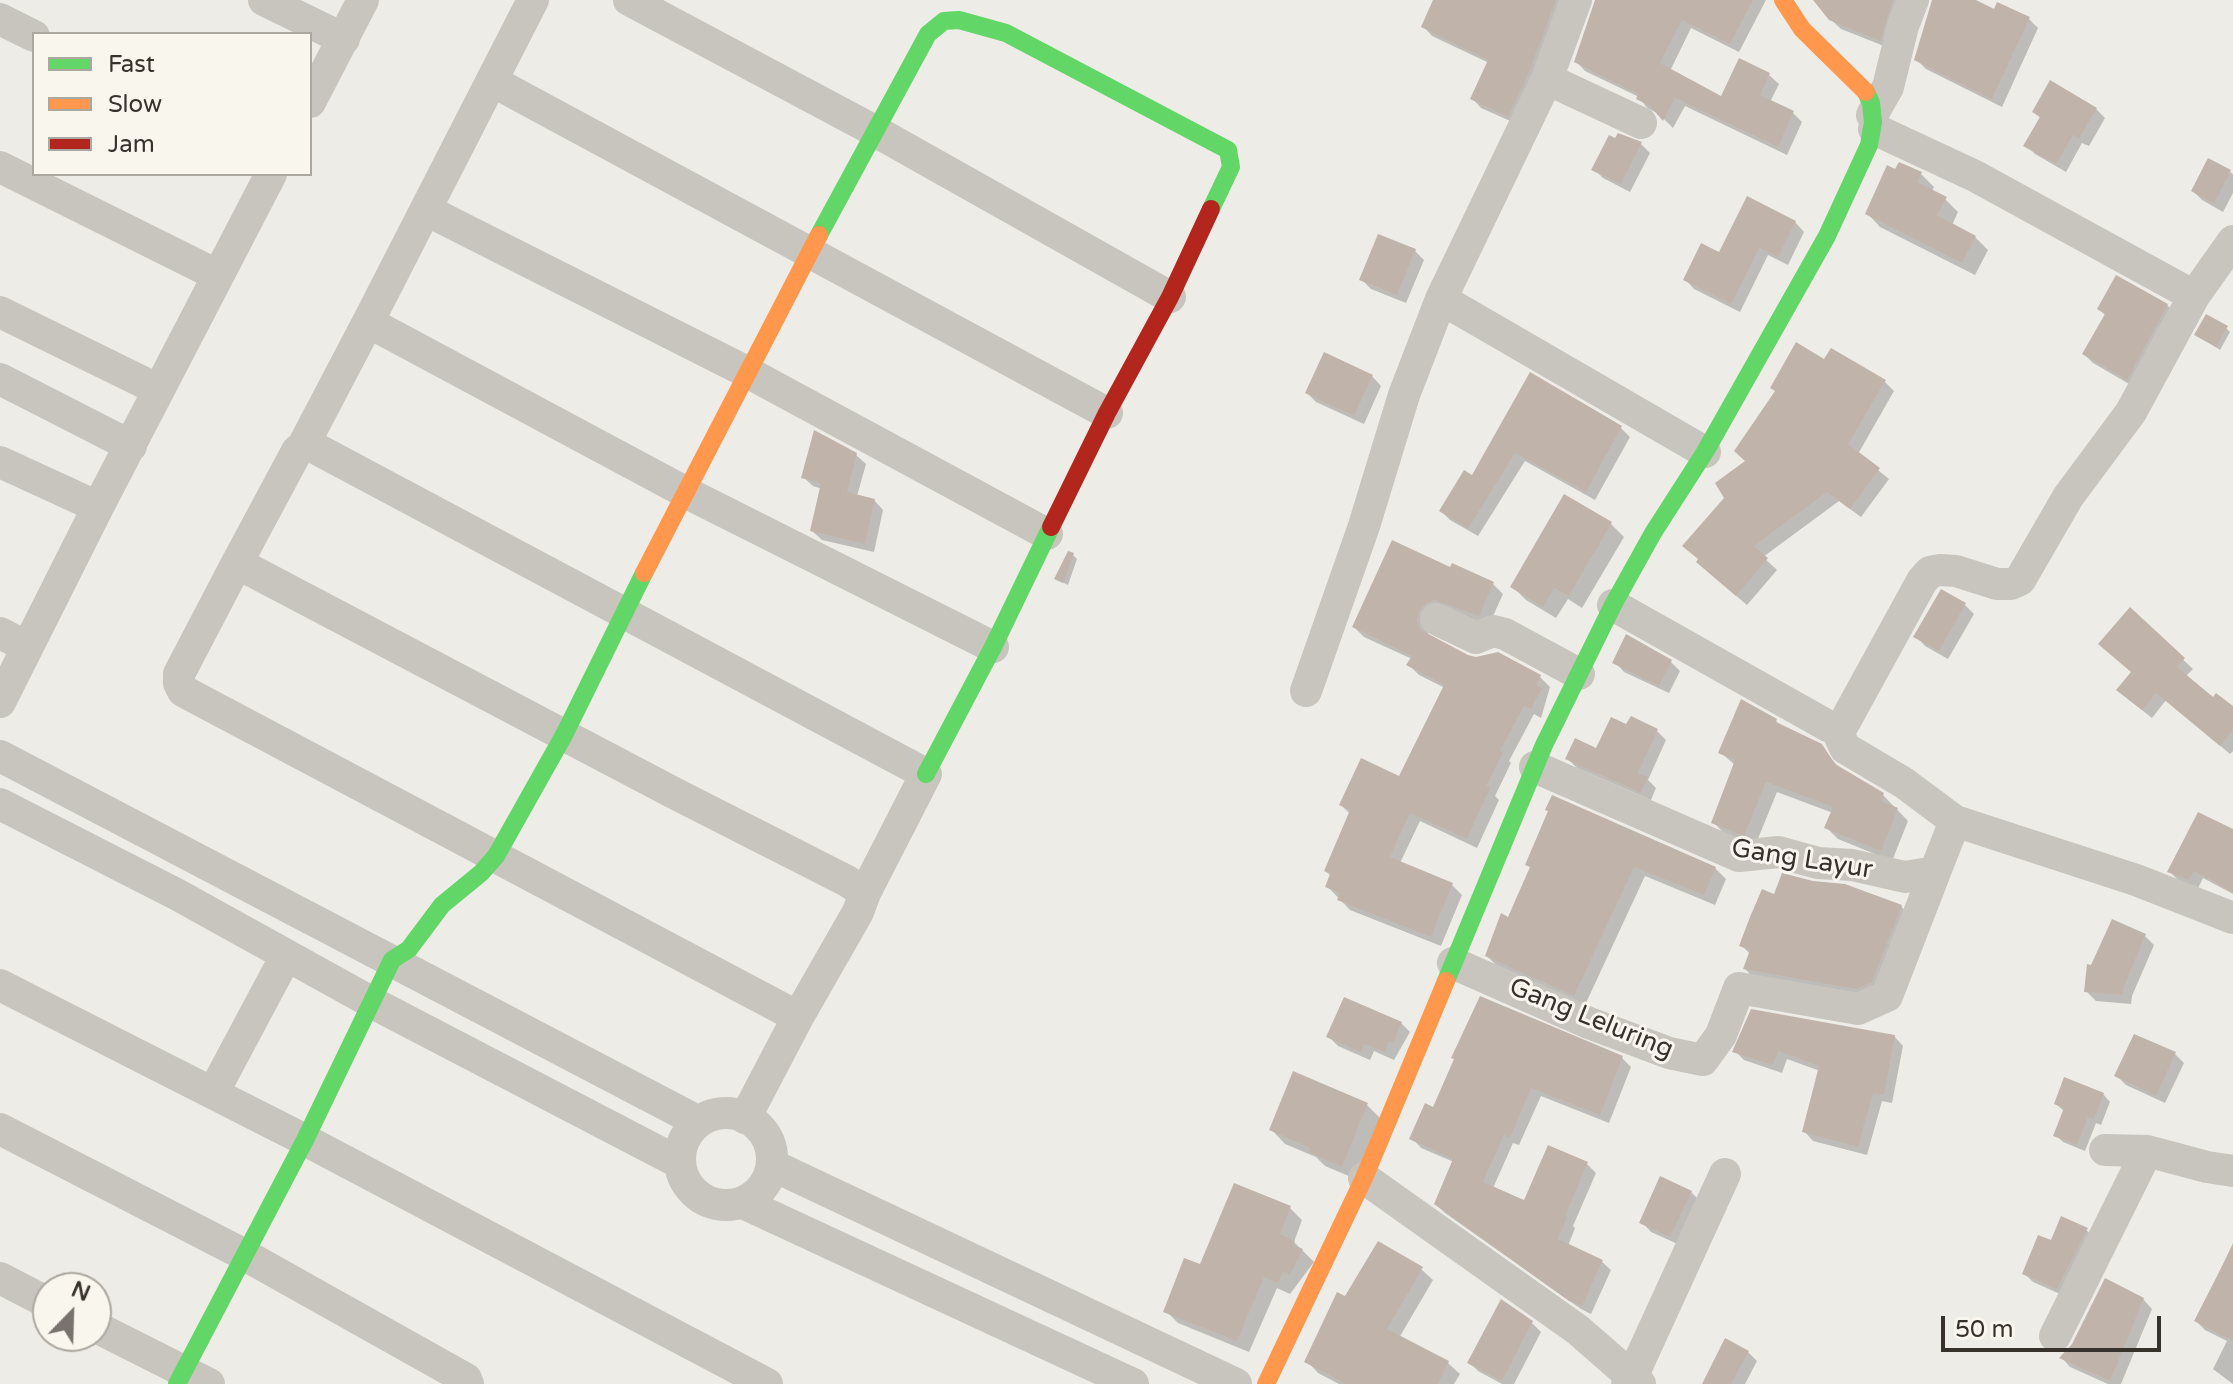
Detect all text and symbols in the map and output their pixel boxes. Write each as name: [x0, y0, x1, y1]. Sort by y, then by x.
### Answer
legend: [32, 32, 312, 176]
text: Fast: [108, 50, 155, 79]
text: Slow: [108, 90, 162, 119]
text: Jam: [108, 130, 155, 159]
street label: Gang Layur: [1729, 833, 1875, 887]
street label: Gang Leluring: [1505, 972, 1677, 1066]
north arrow: [32, 1272, 112, 1352]
text: N: [67, 1276, 94, 1307]
scale bar: [1945, 1300, 2165, 1350]
text: 50 m: [1955, 1315, 2013, 1344]

